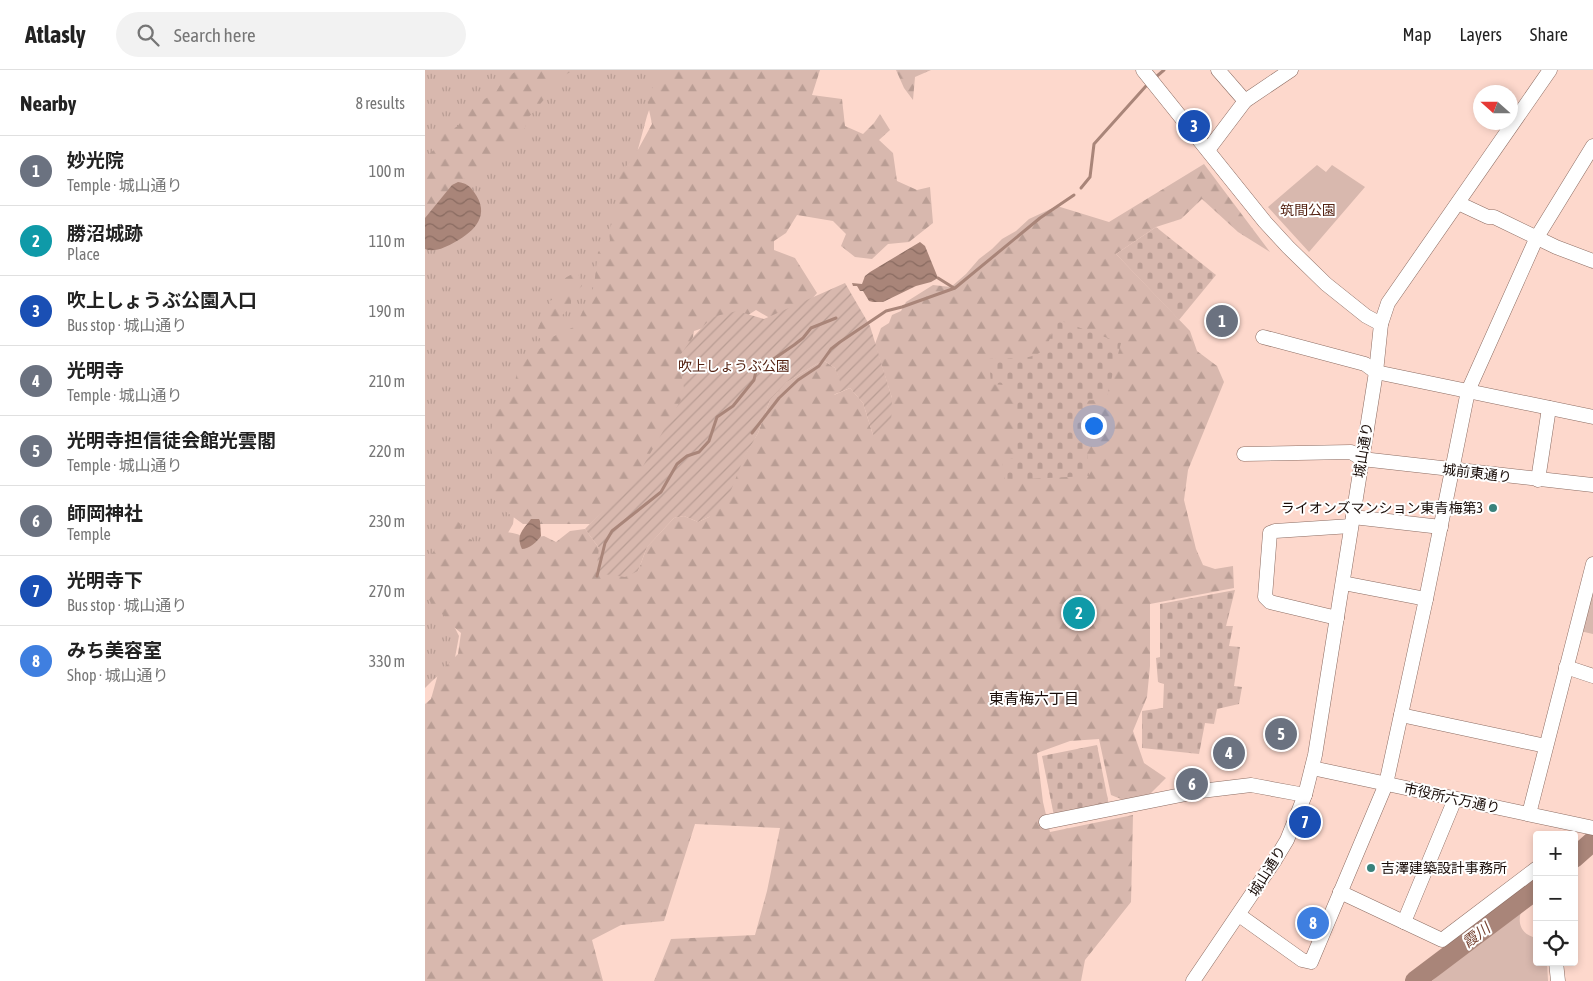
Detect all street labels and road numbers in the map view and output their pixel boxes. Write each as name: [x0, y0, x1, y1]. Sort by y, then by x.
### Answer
street label: 城山通り: [1351, 421, 1375, 479]
street label: 城前東通り: [1441, 461, 1513, 485]
street label: 市役所六万通り: [1402, 780, 1502, 816]
street label: 城山通り: [1245, 843, 1289, 899]

